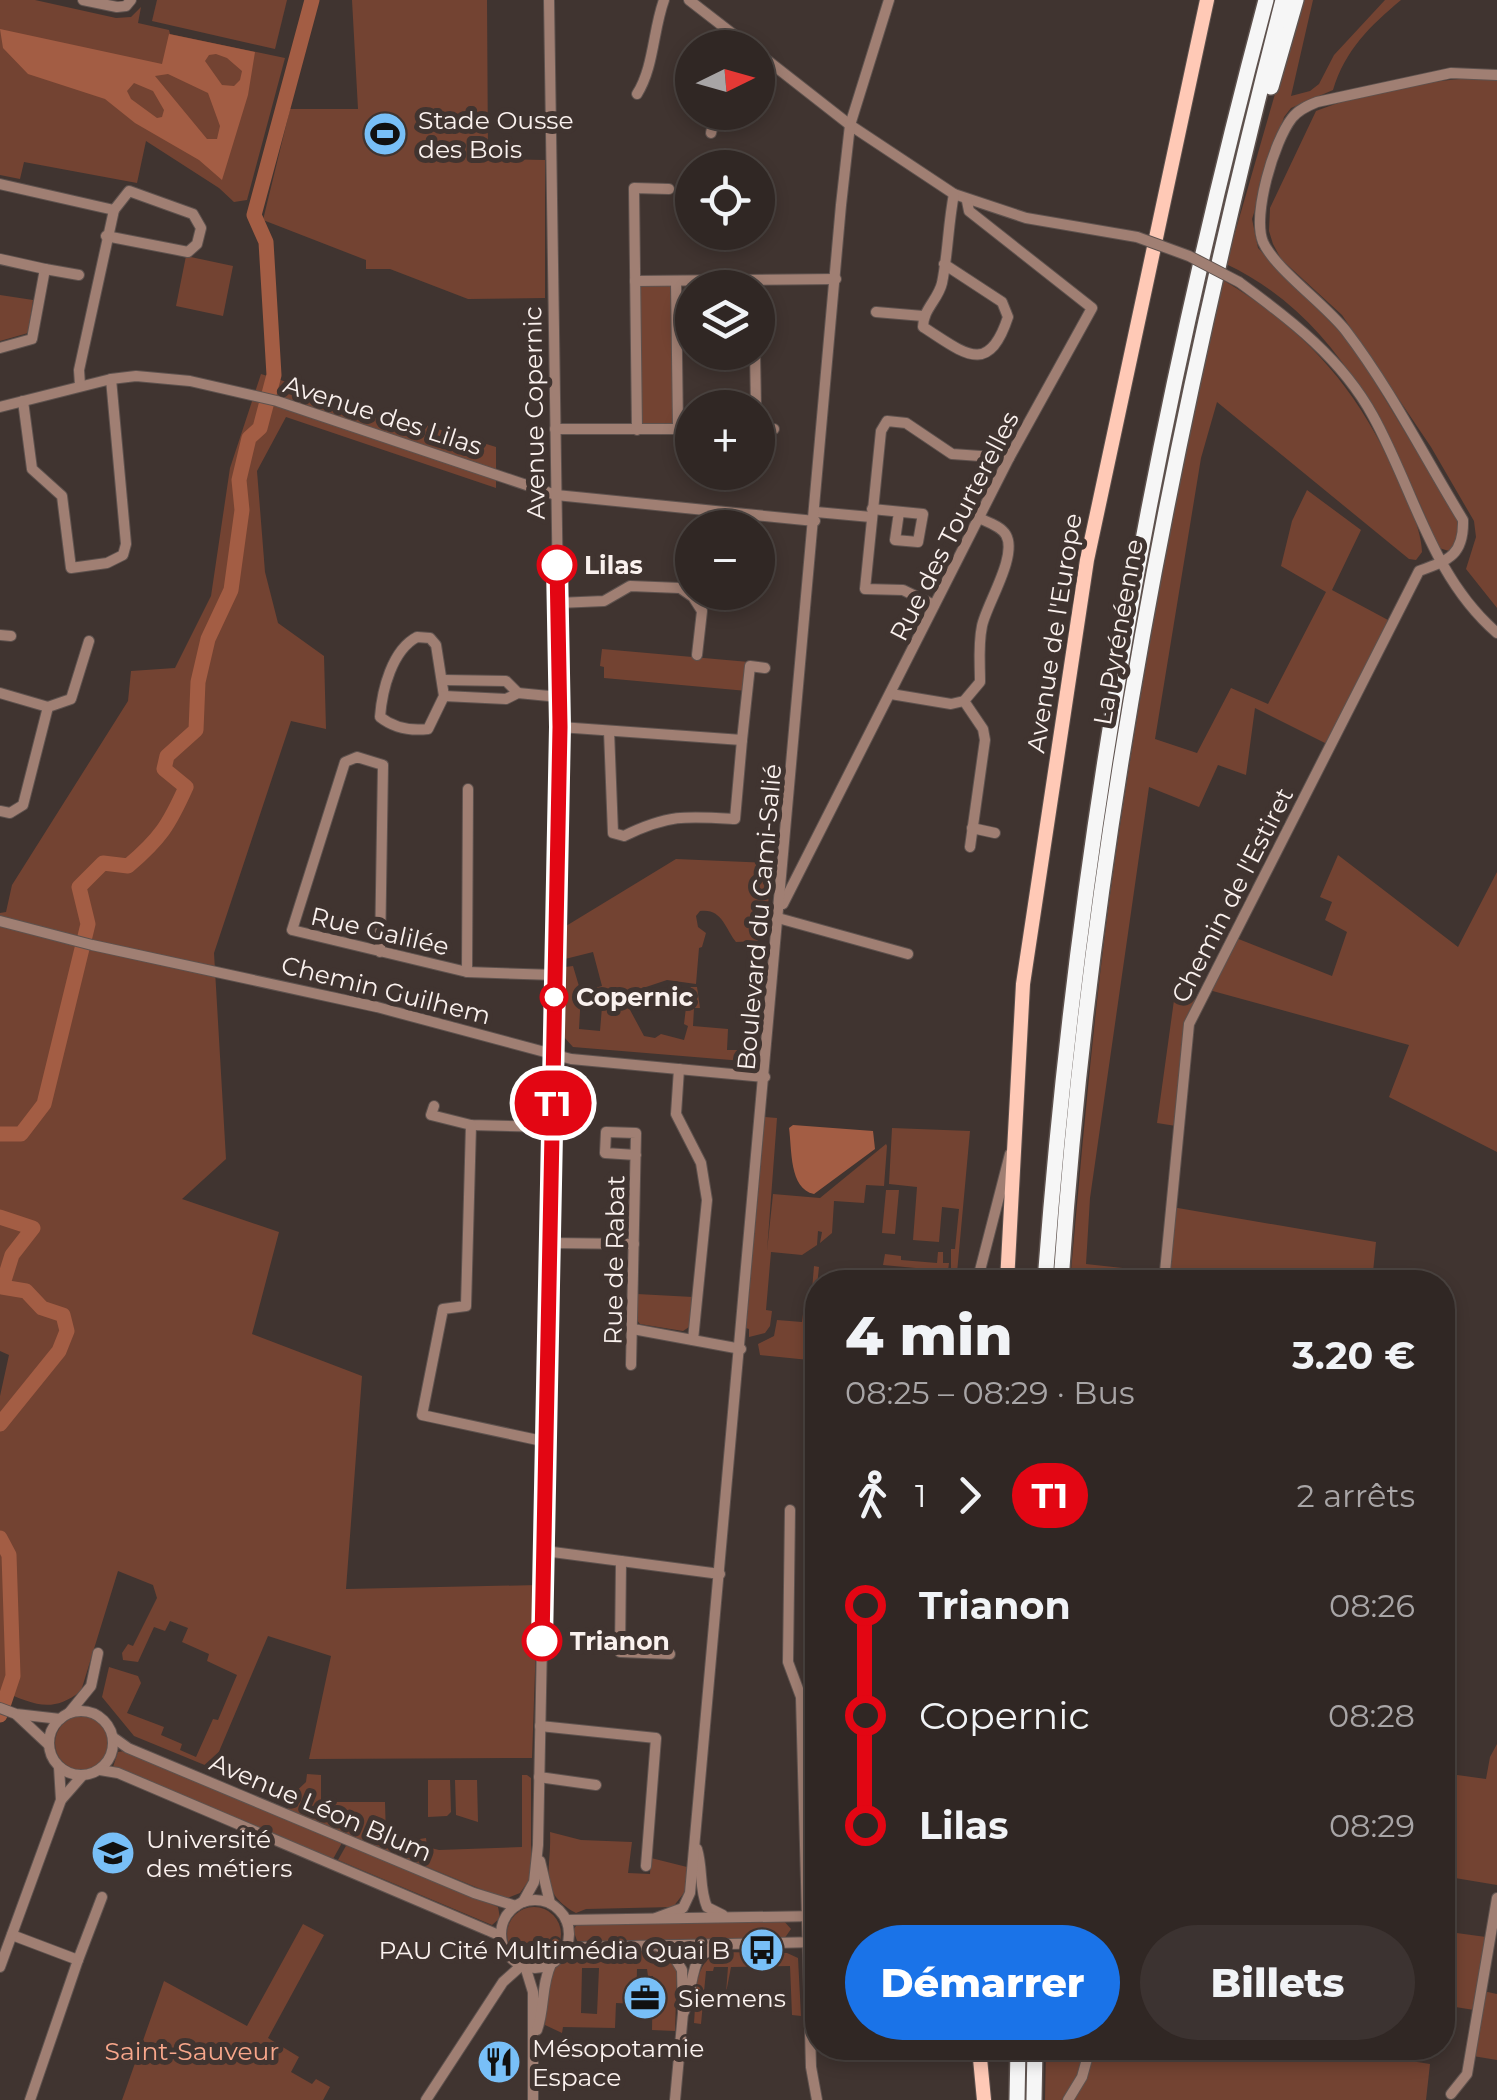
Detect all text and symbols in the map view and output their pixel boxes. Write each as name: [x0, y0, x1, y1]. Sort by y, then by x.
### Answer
north arrow: [675, 30, 775, 130]
map controls: [675, 30, 775, 610]
place label: Stade Ousse des Bois: [418, 105, 574, 164]
sports icon: Stade Ousse des Bois: [362, 111, 408, 157]
button: locate: [675, 150, 775, 250]
button: layers: [675, 270, 775, 370]
street label: Avenue Copernic: [517, 306, 551, 520]
street label: Avenue des Lilas: [280, 369, 486, 461]
button: +: [675, 390, 775, 490]
street label: Rue des Tourterelles: [883, 406, 1025, 646]
button: −: [675, 510, 775, 610]
street label: Avenue de l'Europe: [1020, 511, 1088, 755]
street label: La Pyrénéenne: [1087, 537, 1149, 727]
marker: Lilas: [538, 546, 576, 584]
place label: Lilas: [584, 550, 643, 580]
street label: Boulevard du Cami-Salié: [731, 763, 787, 1071]
street label: Chemin de l'Estiret: [1165, 782, 1299, 1008]
street label: Rue Galilée: [308, 901, 452, 961]
street label: Chemin Guilhem: [278, 949, 494, 1031]
place label: Copernic: [576, 982, 694, 1012]
marker: Copernic: [541, 984, 567, 1010]
line badge: T1: [508, 1070, 598, 1136]
text: T1: [535, 1082, 571, 1125]
street label: Rue de Rabat: [598, 1175, 630, 1345]
text: 4 min: [845, 1302, 1012, 1369]
text: 3.20 €: [1292, 1332, 1415, 1379]
text: 08:25 – 08:29 · Bus: [845, 1373, 1135, 1412]
icon: walk: [845, 1468, 900, 1523]
icon: forward: [942, 1468, 997, 1523]
text: T1: [1032, 1474, 1068, 1517]
text: 1: [915, 1476, 927, 1515]
text: 2 arrêts: [1297, 1476, 1415, 1515]
text: Trianon: [919, 1582, 1071, 1629]
text: 08:26: [1329, 1586, 1415, 1625]
marker: Trianon: [523, 1622, 561, 1660]
place label: Trianon: [570, 1626, 670, 1656]
text: Copernic: [919, 1692, 1090, 1739]
text: 08:28: [1328, 1696, 1415, 1735]
street label: Avenue Léon Blum: [205, 1747, 437, 1867]
text: Lilas: [919, 1802, 1008, 1849]
text: 08:29: [1329, 1806, 1415, 1845]
place label: Université des métiers: [146, 1824, 293, 1883]
school or university icon: Université des métiers: [90, 1830, 136, 1876]
button: Démarrer: [845, 1925, 1120, 2040]
button: Billets: [1140, 1925, 1415, 2040]
bus stop icon: PAU Cité Multimédia Quai B: [739, 1927, 785, 1973]
place label: PAU Cité Multimédia Quai B: [378, 1935, 730, 1965]
office icon: Siemens: [622, 1975, 668, 2021]
place label: Siemens: [678, 1983, 786, 2013]
place label: Mésopotamie Espace: [532, 2033, 704, 2092]
park label: Saint-Sauveur: [105, 2036, 279, 2066]
restaurant icon: Mésopotamie Espace: [476, 2039, 522, 2085]

